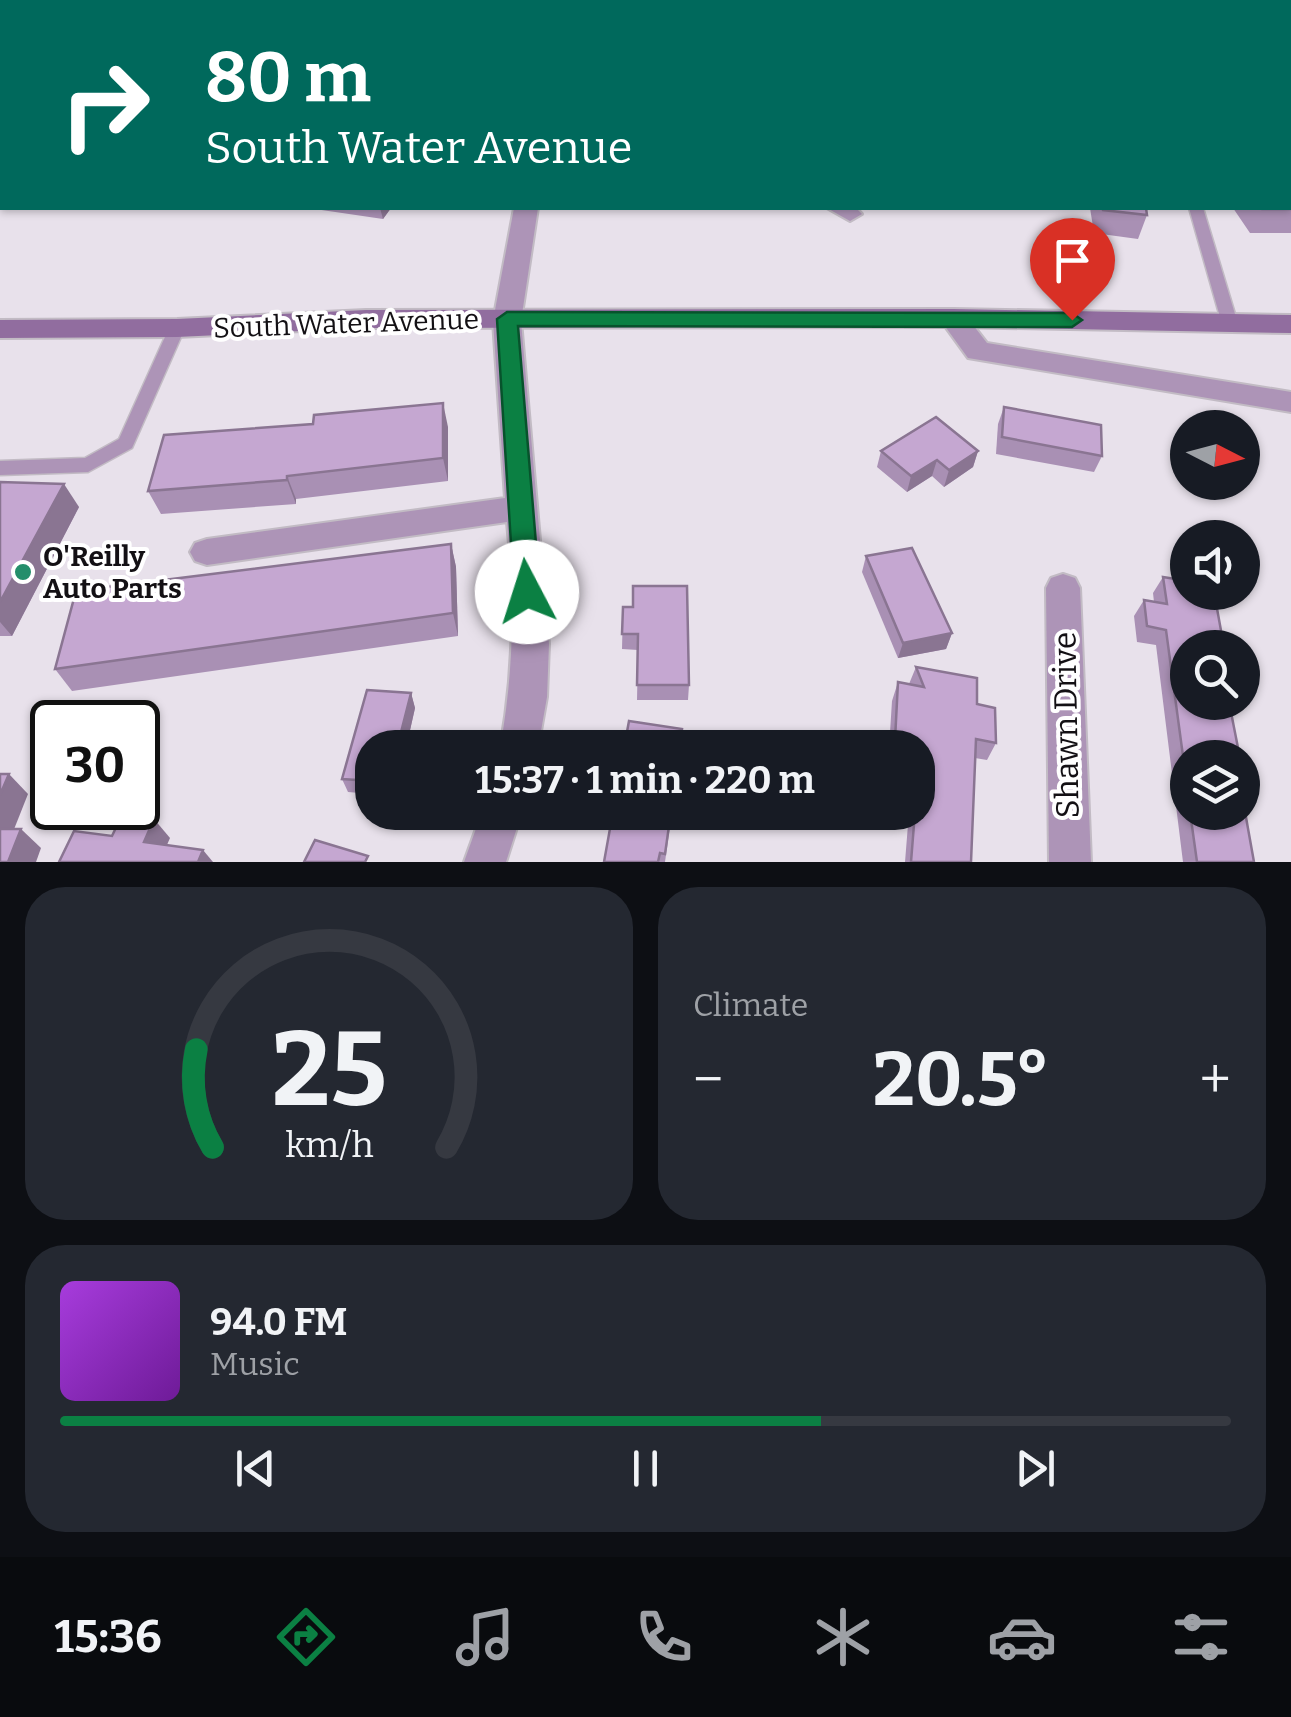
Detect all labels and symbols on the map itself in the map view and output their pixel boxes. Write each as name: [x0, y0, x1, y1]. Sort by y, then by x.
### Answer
pin: [1030, 218, 1115, 321]
street label: South Water Avenue: [213, 302, 479, 345]
north arrow: [1170, 410, 1260, 500]
place label: O'Reilly Auto Parts: [43, 540, 182, 605]
position arrow: [475, 540, 579, 644]
marker: O'Reilly Auto Parts: [12, 561, 34, 583]
street label: Shawn Drive: [1045, 631, 1087, 819]
speed limit sign: 30: [30, 700, 160, 830]

